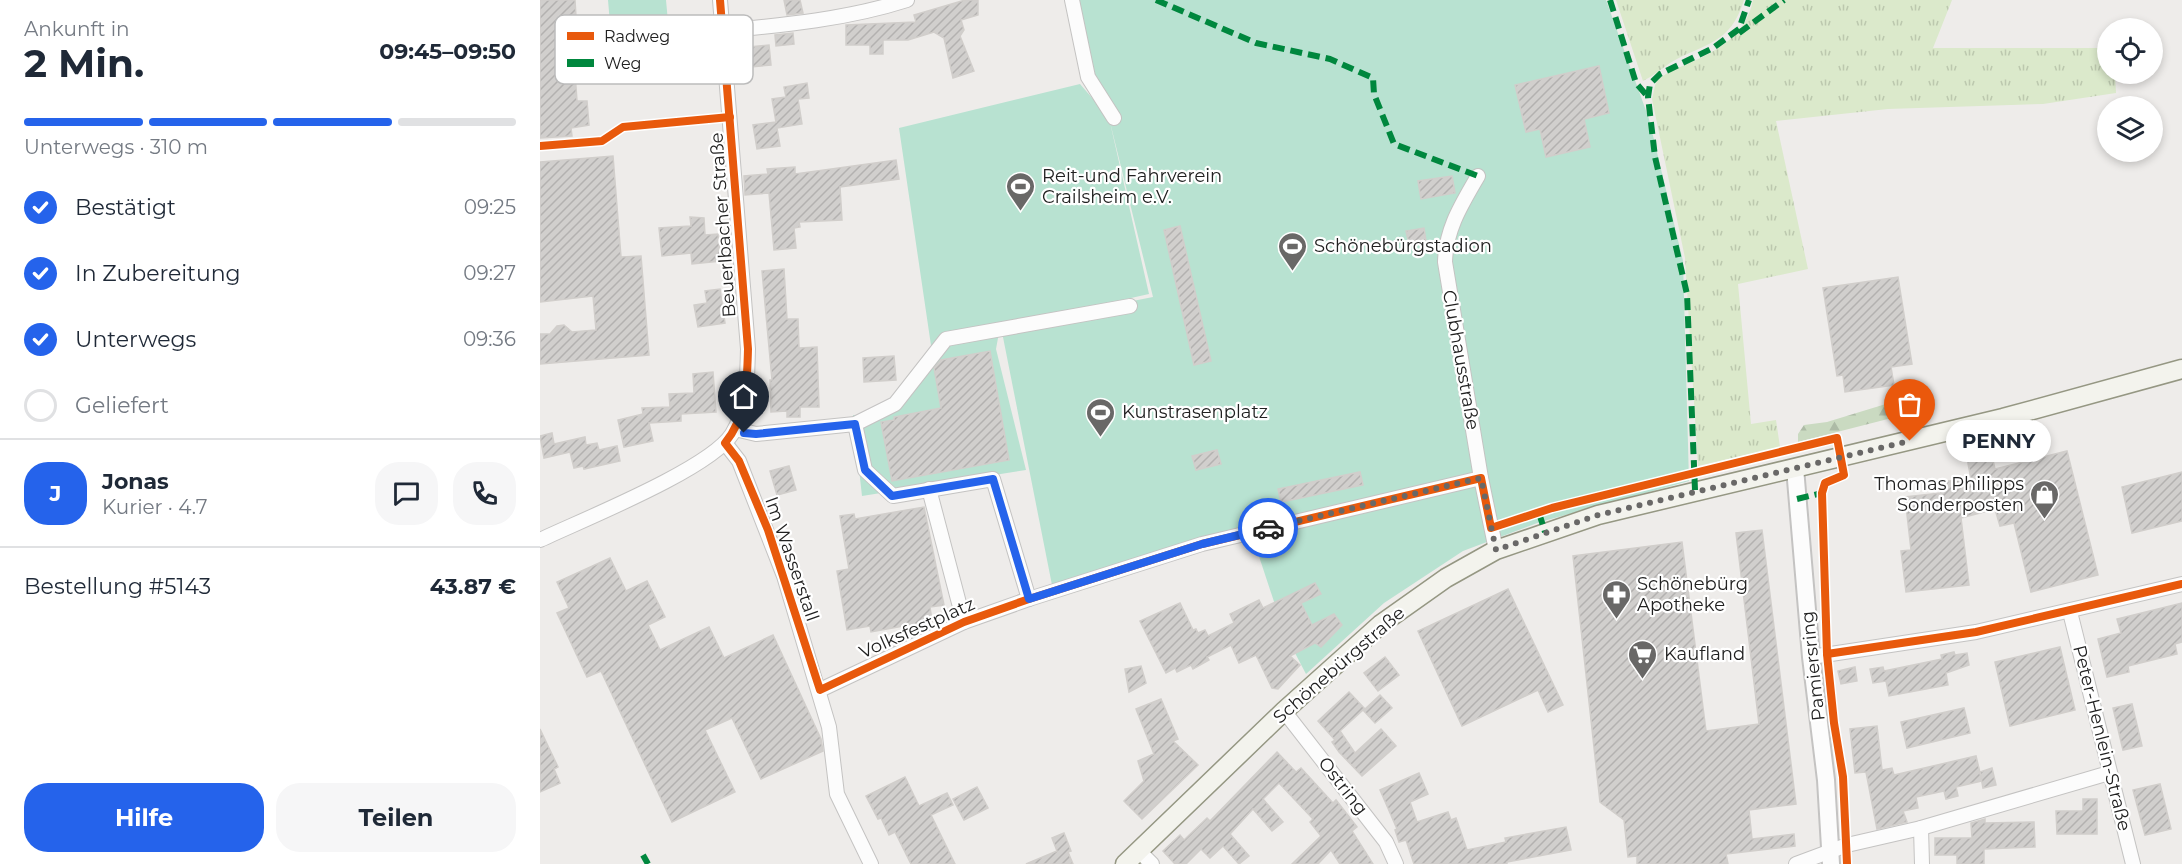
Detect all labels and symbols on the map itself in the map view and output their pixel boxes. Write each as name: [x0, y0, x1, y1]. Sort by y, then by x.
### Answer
legend: [555, 15, 753, 84]
text: Radweg: [604, 27, 670, 46]
text: Weg: [604, 54, 642, 73]
street label: Beuerlbacher Straße: [706, 132, 740, 318]
place label: Reit-und Fahrverein Crailsheim e.V.: [1042, 165, 1222, 208]
sports icon: Reit-und Fahrverein Crailsheim e.V.: [1005, 170, 1037, 212]
sports icon: Schönebürgstadion: [1277, 230, 1309, 272]
place label: Schönebürgstadion: [1314, 235, 1492, 257]
street label: Clubhausstraße: [1438, 288, 1484, 432]
pin: [718, 371, 769, 433]
pin: [1884, 379, 1935, 441]
sports icon: Kunstrasenplatz: [1085, 396, 1117, 438]
place label: Kunstrasenplatz: [1122, 401, 1268, 423]
callout: PENNY: [1946, 420, 2051, 462]
place label: Thomas Philipps Sonderposten: [1874, 473, 2024, 516]
shop icon: Thomas Philipps Sonderposten: [2029, 478, 2061, 520]
street label: Im Wasserstall: [760, 494, 824, 624]
courier: [1238, 498, 1298, 558]
place label: Schönebürg Apotheke: [1637, 573, 1748, 616]
pharmacy icon: Schönebürg Apotheke: [1600, 578, 1632, 620]
street label: Volksfestplatz: [856, 593, 978, 663]
street label: Schönebürgstraße: [1269, 602, 1409, 728]
street label: Pamiersring: [1796, 610, 1830, 722]
supermarket icon: Kaufland: [1627, 638, 1659, 680]
place label: Kaufland: [1664, 643, 1745, 665]
street label: Peter-Henlein-Straße: [2068, 643, 2136, 833]
street label: Ostring: [1314, 753, 1372, 819]

